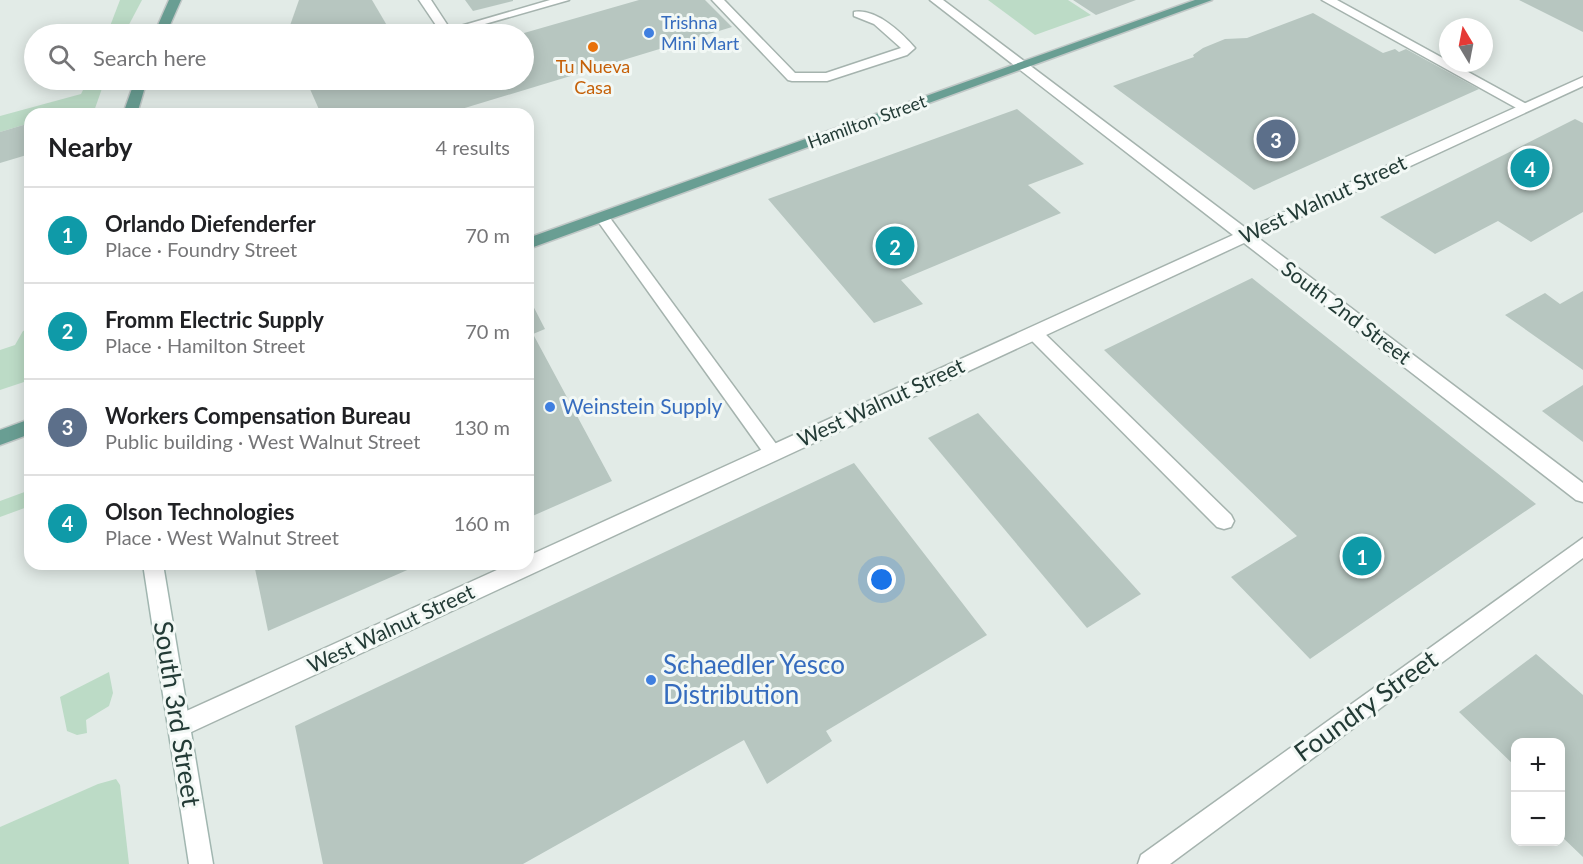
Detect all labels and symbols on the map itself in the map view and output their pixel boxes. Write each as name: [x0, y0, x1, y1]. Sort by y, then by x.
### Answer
place label: Trishna Mini Mart: [661, 11, 740, 54]
north arrow: [1439, 18, 1493, 72]
marker: Trishna Mini Mart: [642, 26, 656, 40]
marker: Tu Nueva Casa: [586, 40, 600, 54]
place label: Tu Nueva Casa: [556, 55, 630, 98]
street label: Hamilton Street: [804, 89, 929, 153]
pin: 3: [1256, 116, 1296, 162]
pin: 4: [1510, 146, 1550, 190]
street label: West Walnut Street: [1235, 149, 1410, 248]
pin: 2: [876, 224, 914, 268]
street label: South 2nd Street: [1277, 255, 1417, 369]
street label: West Walnut Street: [793, 352, 968, 451]
place label: Weinstein Supply: [562, 393, 723, 418]
marker: Weinstein Supply: [543, 400, 557, 414]
pin: 1: [1342, 534, 1382, 578]
your location: [867, 565, 896, 594]
street label: West Walnut Street: [303, 578, 478, 677]
street label: South 3rd Street: [148, 619, 209, 810]
street label: Foundry Street: [1288, 642, 1444, 768]
place label: Schaedler Yesco Distribution: [663, 648, 845, 710]
marker: Schaedler Yesco Distribution: [644, 673, 658, 687]

